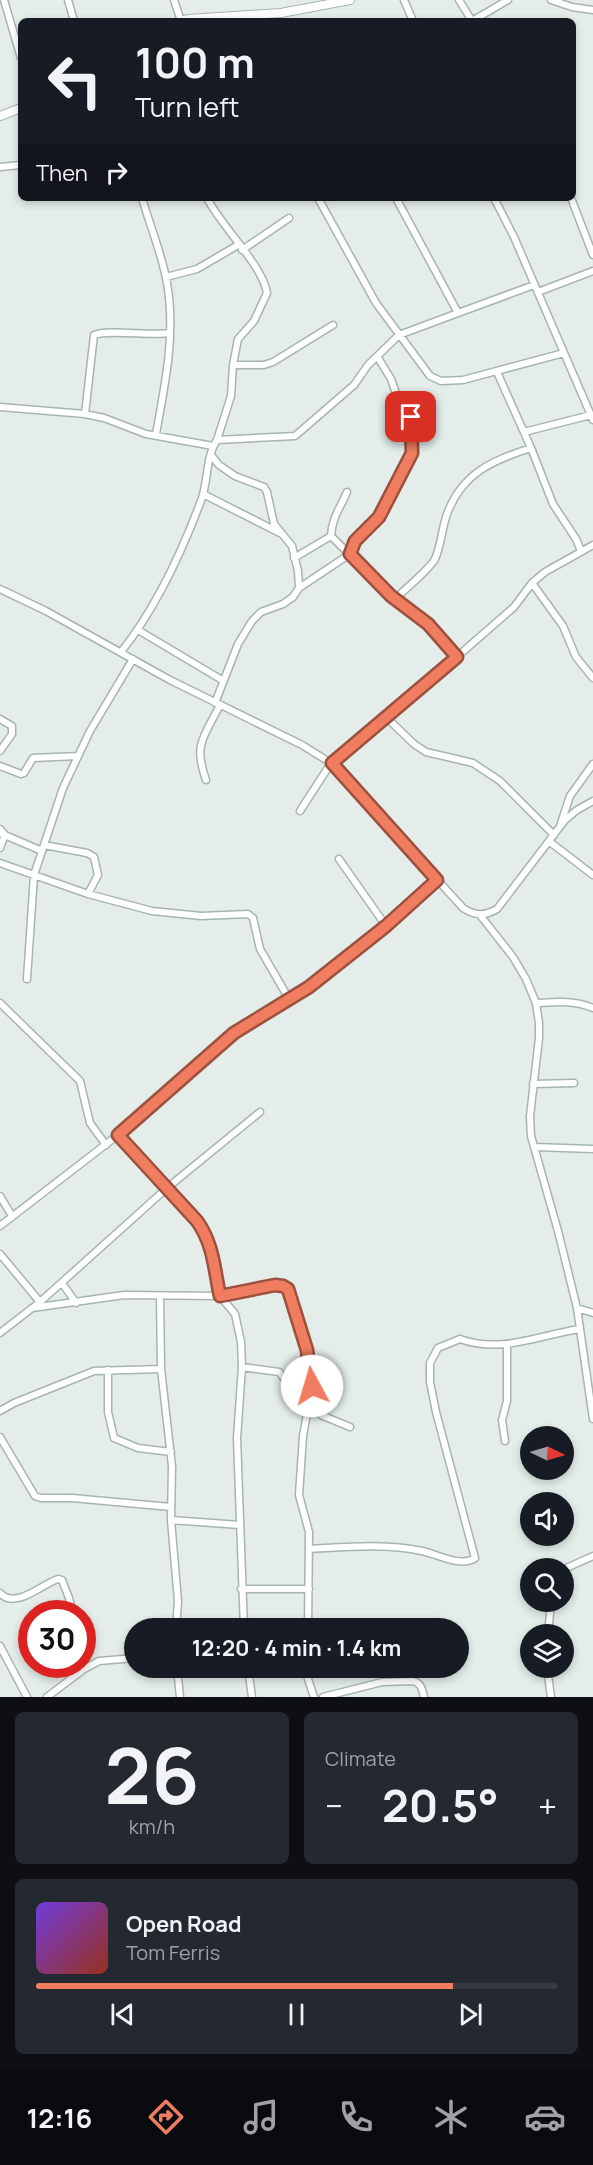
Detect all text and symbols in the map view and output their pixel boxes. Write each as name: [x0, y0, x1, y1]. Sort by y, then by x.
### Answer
text: 100 m: [135, 33, 255, 91]
icon: left: [36, 42, 114, 120]
text: Turn left: [135, 88, 239, 125]
icon: right: [100, 156, 133, 189]
text: Then: [36, 158, 88, 188]
pin: [385, 391, 436, 442]
icon: arrive: [394, 400, 427, 433]
position arrow: [280, 1354, 344, 1418]
north arrow: [520, 1426, 574, 1480]
map controls: [520, 1426, 574, 1678]
button: sound: [520, 1492, 574, 1546]
button: search: [520, 1558, 574, 1612]
speed limit sign: 30: [18, 1600, 96, 1678]
button: layers: [520, 1624, 574, 1678]
text: 12:20 · 4 min · 1.4 km: [192, 1633, 401, 1663]
text: 26: [105, 1721, 199, 1827]
text: Climate: [325, 1745, 396, 1772]
text: 20.5°: [382, 1774, 499, 1836]
text: −: [325, 1783, 343, 1828]
text: +: [538, 1783, 557, 1828]
text: km/h: [129, 1813, 175, 1840]
text: Open Road: [126, 1909, 241, 1939]
text: Tom Ferris: [126, 1939, 220, 1966]
icon: previous: [106, 1998, 139, 2031]
icon: pause: [280, 1998, 313, 2031]
icon: next: [454, 1998, 487, 2031]
icon: directions: [145, 2096, 187, 2138]
icon: music: [240, 2096, 282, 2138]
icon: phone: [335, 2096, 377, 2138]
icon: climate: [430, 2096, 472, 2138]
icon: car: [524, 2096, 566, 2138]
text: 12:16: [26, 2099, 92, 2136]

